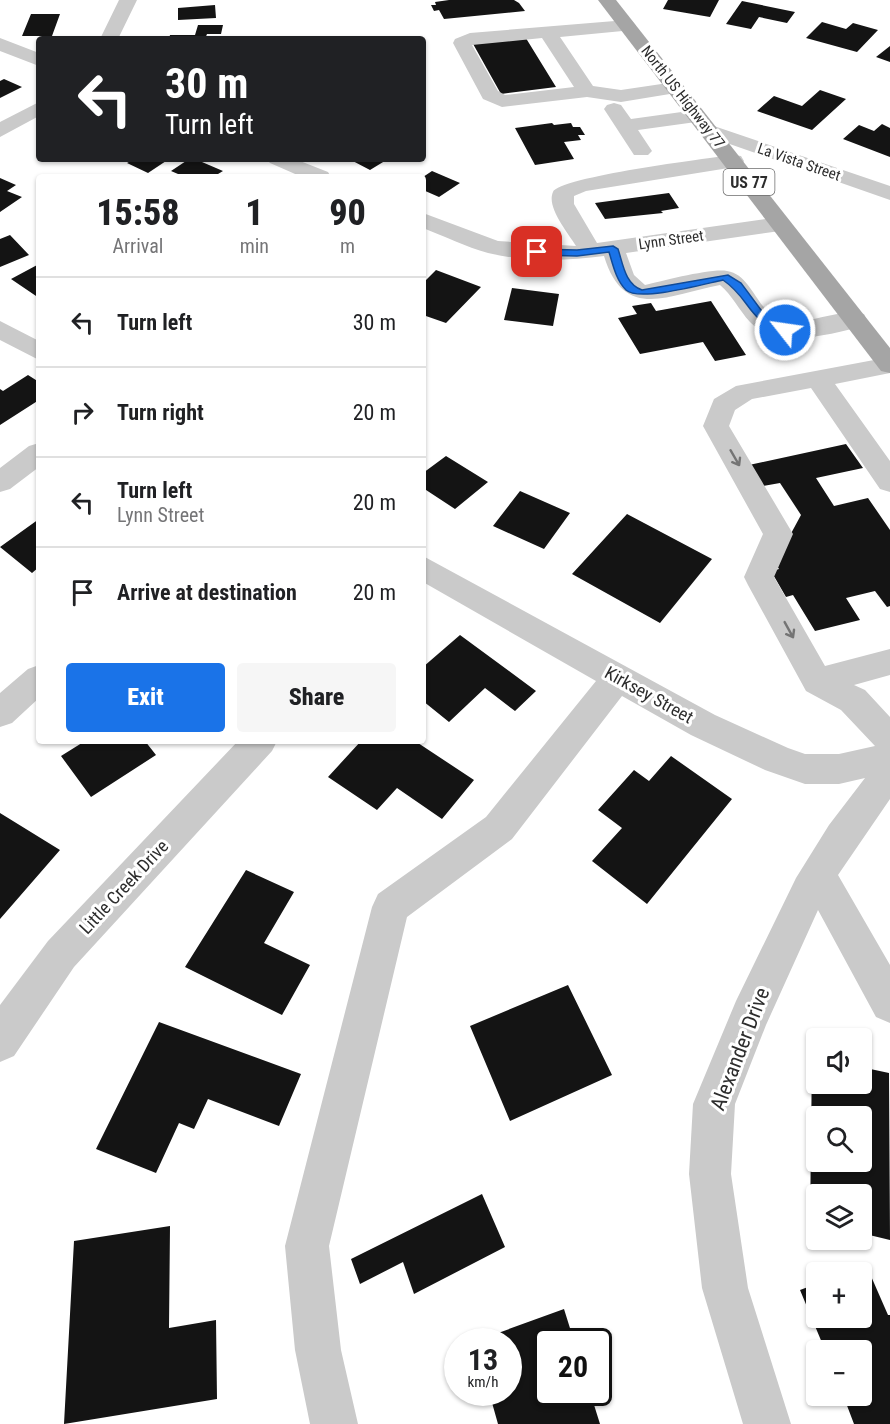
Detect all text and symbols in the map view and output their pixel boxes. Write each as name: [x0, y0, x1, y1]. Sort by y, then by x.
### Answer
street label: North US Highway 77: [637, 42, 729, 152]
text: 30 m: [165, 59, 248, 108]
icon: left: [66, 60, 144, 138]
text: Turn left: [165, 109, 254, 141]
street label: La Vista Street: [755, 139, 843, 185]
road number: US 77: [724, 169, 774, 195]
text: 15:58: [96, 192, 180, 234]
text: 1: [245, 192, 264, 234]
text: 90: [329, 192, 366, 234]
pin: [511, 226, 562, 277]
street label: Lynn Street: [637, 227, 705, 253]
text: Arrival: [112, 234, 163, 258]
text: min: [240, 234, 269, 258]
text: m: [340, 234, 355, 258]
icon: arrive: [520, 235, 553, 268]
position arrow: [753, 298, 817, 362]
icon: left: [66, 306, 99, 339]
text: Turn left: [117, 310, 192, 335]
text: 30 m: [353, 310, 396, 335]
icon: right: [66, 396, 99, 429]
text: Turn right: [117, 400, 204, 425]
text: 20 m: [353, 400, 396, 425]
one-way arrow: [729, 449, 741, 466]
text: Turn left: [117, 478, 192, 503]
icon: left: [66, 486, 99, 519]
text: 20 m: [353, 490, 396, 515]
text: Lynn Street: [117, 503, 204, 527]
icon: arrive: [66, 576, 99, 609]
text: Arrive at destination: [117, 580, 297, 605]
text: 20 m: [353, 580, 396, 605]
one-way arrow: [784, 620, 795, 638]
street label: Kirksey Street: [601, 662, 697, 727]
button: Exit: [66, 663, 225, 732]
button: Share: [237, 663, 396, 732]
street label: Little Creek Drive: [75, 835, 172, 938]
street label: Alexander Drive: [706, 984, 774, 1114]
map controls: [806, 1028, 872, 1406]
button: sound: [806, 1028, 872, 1094]
button: search: [806, 1106, 872, 1172]
button: layers: [806, 1184, 872, 1250]
button: +: [806, 1262, 872, 1328]
speed limit sign: 20: [534, 1328, 612, 1406]
button: −: [806, 1340, 872, 1406]
text: 13: [468, 1342, 498, 1377]
text: km/h: [468, 1373, 498, 1391]

